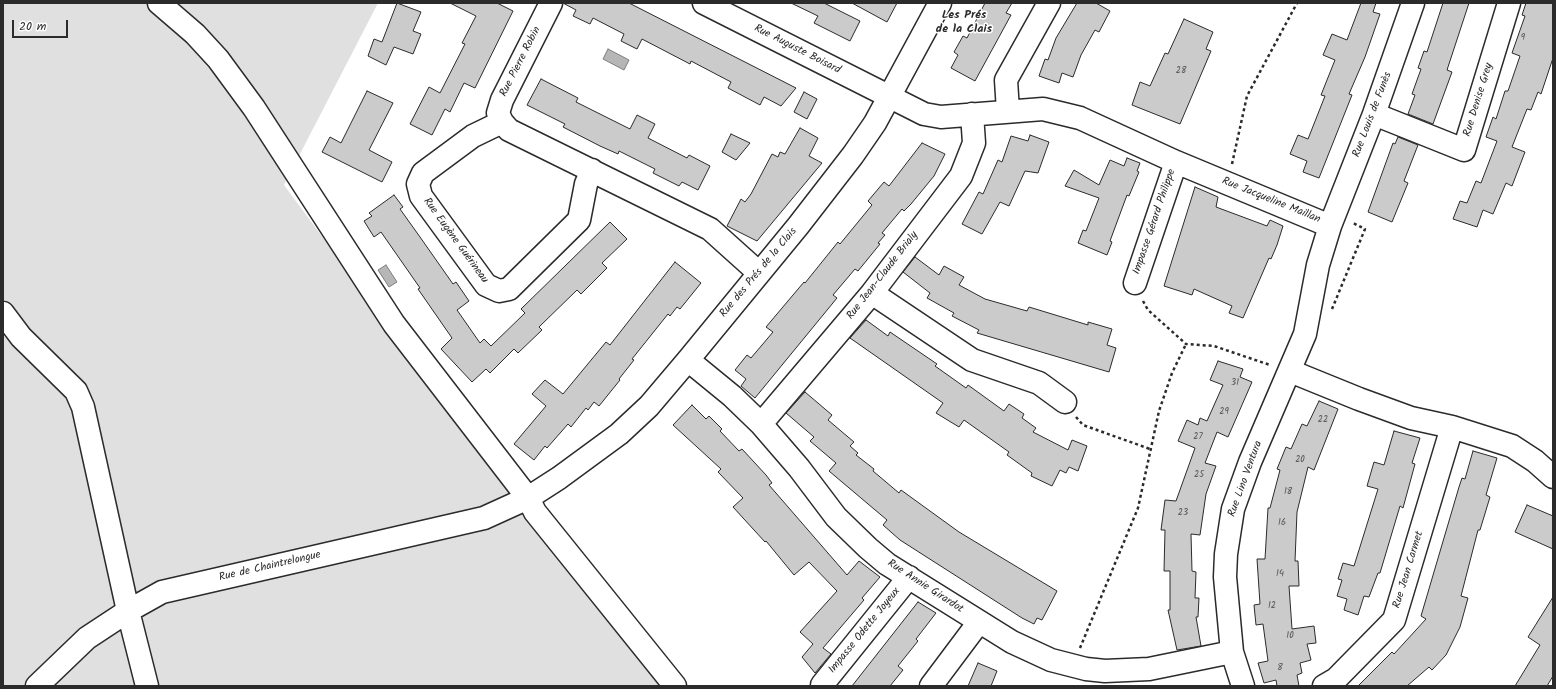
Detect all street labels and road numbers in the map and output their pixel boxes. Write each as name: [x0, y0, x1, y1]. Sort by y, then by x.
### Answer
street label: Rue Auguste Boisard: [751, 22, 843, 78]
street label: Rue Pierre Robin: [498, 25, 544, 99]
street label: Rue Denise Grey: [1462, 62, 1496, 138]
street label: Rue Louis de Funès: [1351, 70, 1395, 160]
street label: Impasse Gérard Philippe: [1131, 168, 1179, 276]
street label: Rue Jacqueline Maillan: [1220, 175, 1322, 227]
street label: Rue Eugène Guérineau: [420, 196, 490, 286]
street label: Rue des Prés de la Clais: [718, 225, 800, 321]
street label: Rue Jean-Claude Brialy: [845, 229, 921, 323]
street label: Rue Lino Ventura: [1226, 439, 1266, 519]
street label: Rue Jean Carmet: [1391, 530, 1427, 610]
street label: Rue de Chaintrelongue: [218, 549, 322, 585]
street label: Rue Annie Girardot: [885, 558, 965, 616]
street label: Impasse Odette Joyeux: [826, 585, 904, 677]

